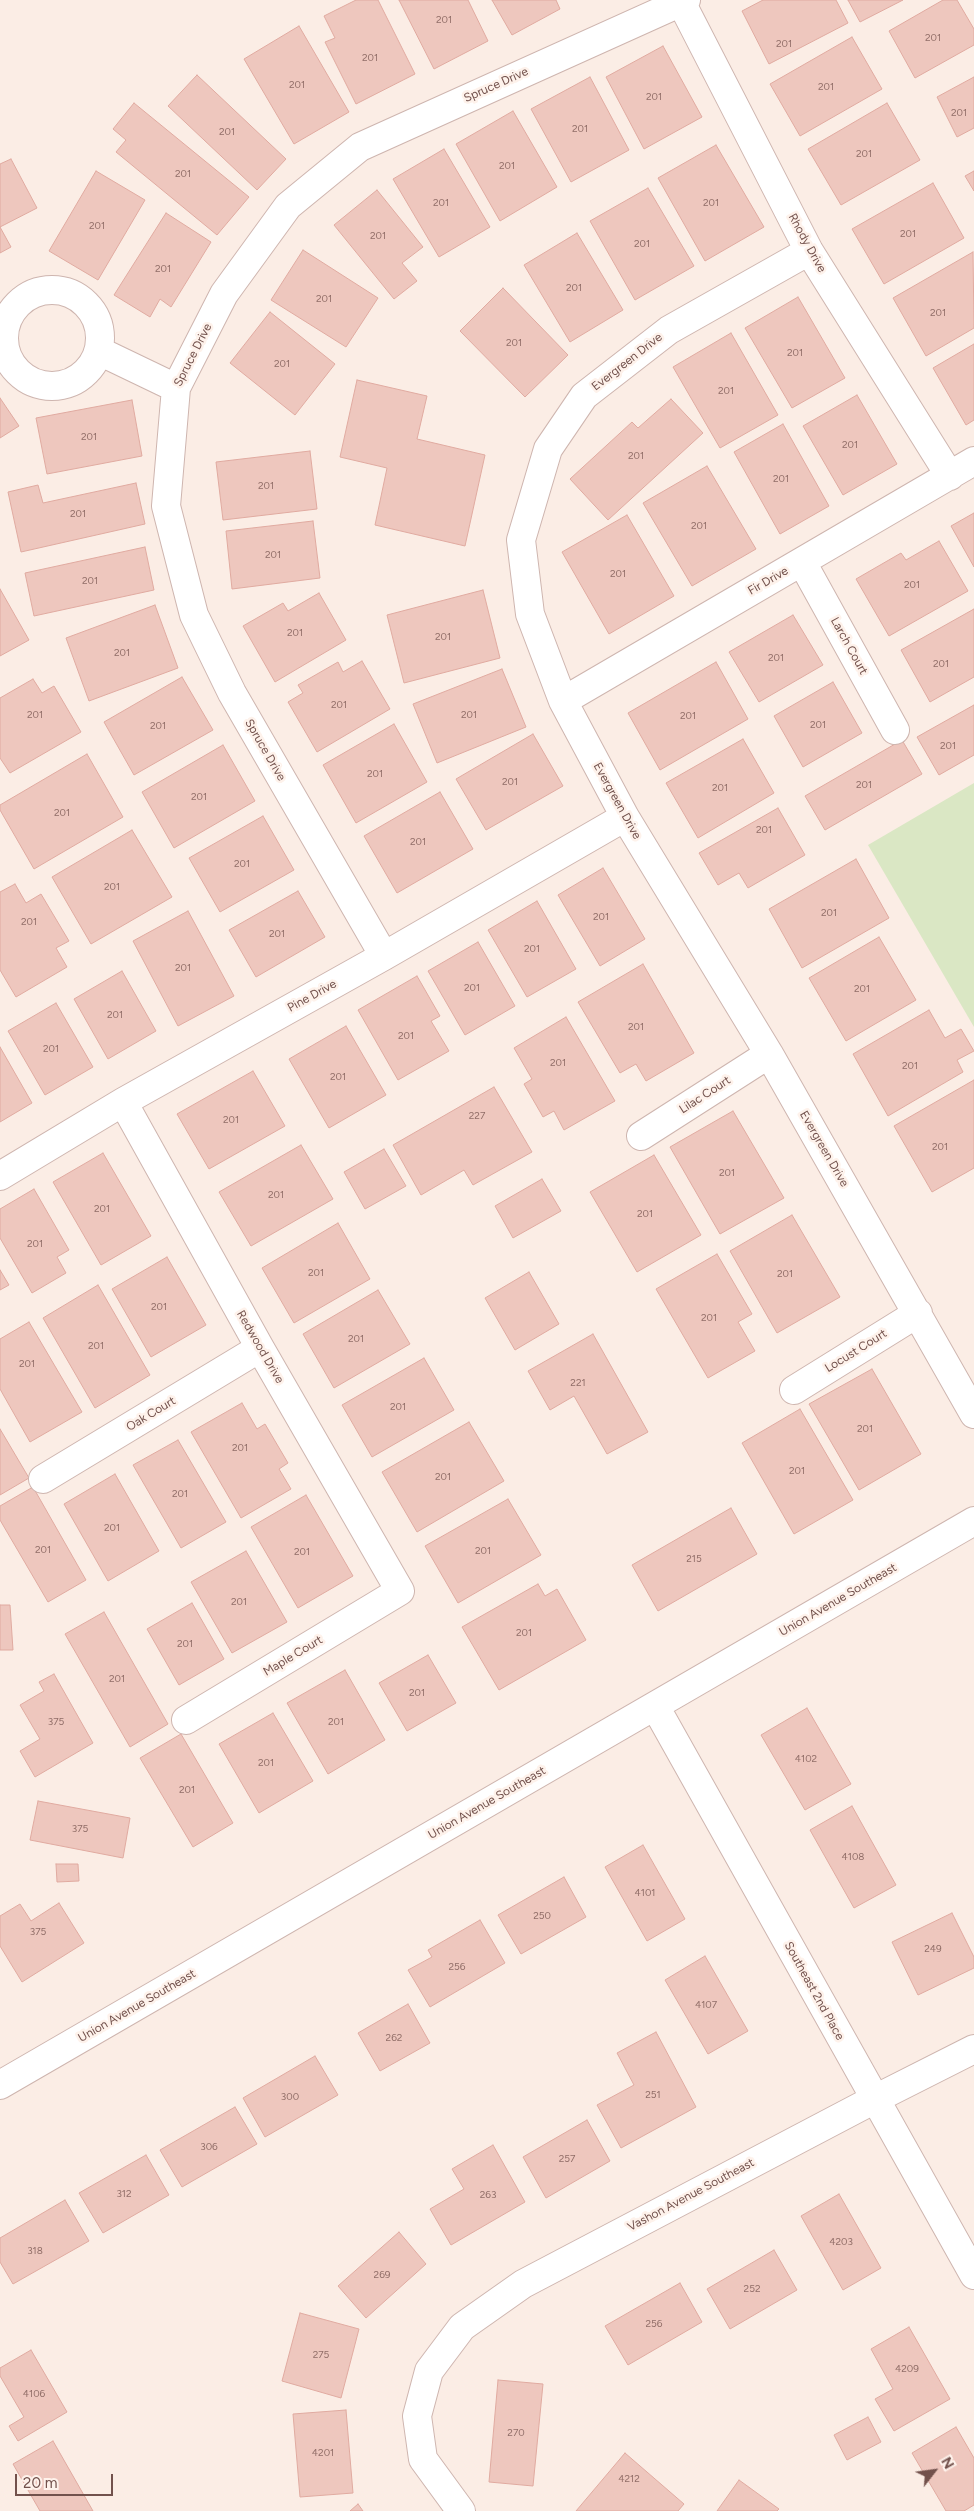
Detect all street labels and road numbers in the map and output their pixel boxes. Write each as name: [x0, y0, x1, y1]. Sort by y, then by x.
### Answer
street label: Spruce Drive: [462, 64, 530, 106]
street label: Rhody Drive: [785, 211, 829, 275]
street label: Spruce Drive: [171, 321, 215, 389]
street label: Evergreen Drive: [589, 330, 665, 394]
street label: Fir Drive: [745, 564, 791, 598]
street label: Larch Court: [827, 615, 871, 677]
street label: Spruce Drive: [242, 717, 288, 783]
street label: Evergreen Drive: [590, 760, 644, 842]
street label: Pine Drive: [285, 977, 339, 1015]
street label: Lilac Court: [677, 1073, 733, 1117]
street label: Evergreen Drive: [796, 1108, 852, 1190]
street label: Redwood Drive: [233, 1308, 287, 1386]
street label: Locust Court: [822, 1326, 890, 1376]
street label: Oak Court: [124, 1394, 178, 1434]
street label: Union Avenue Southeast: [777, 1560, 899, 1640]
street label: Maple Court: [261, 1633, 325, 1679]
street label: Union Avenue Southeast: [426, 1763, 548, 1843]
street label: Southeast 2nd Place: [781, 1939, 847, 2043]
street label: Union Avenue Southeast: [76, 1966, 198, 2046]
street label: Vashon Avenue Southeast: [625, 2155, 757, 2235]

